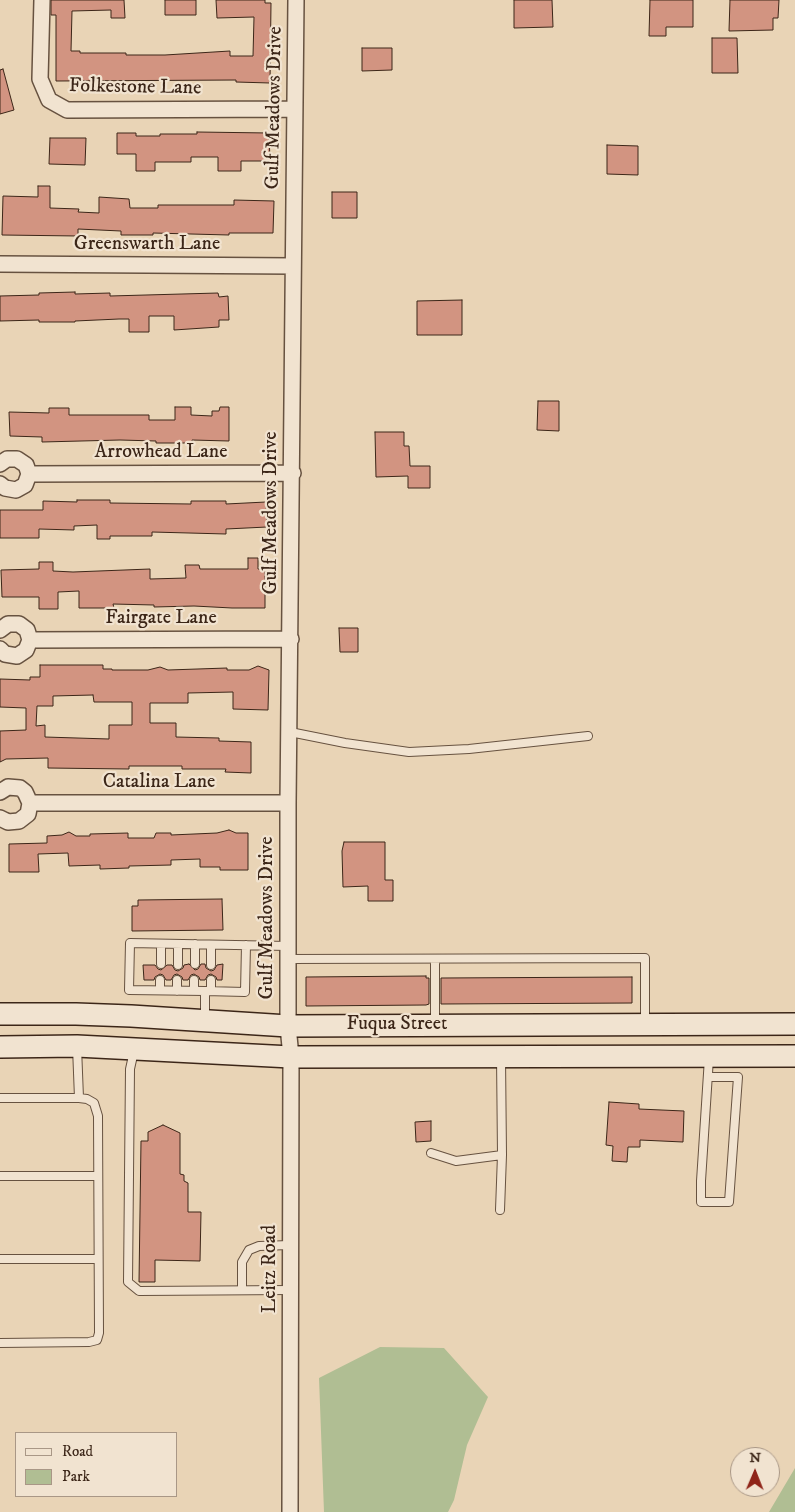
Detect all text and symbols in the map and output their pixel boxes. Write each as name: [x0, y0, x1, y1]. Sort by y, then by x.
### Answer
street label: Gulf Meadows Drive: [262, 26, 288, 190]
street label: Folkestone Lane: [69, 75, 201, 101]
street label: Greenswarth Lane: [74, 233, 220, 257]
street label: Gulf Meadows Drive: [260, 431, 284, 595]
street label: Arrowhead Lane: [95, 441, 227, 465]
street label: Fairgate Lane: [105, 607, 217, 631]
street label: Catalina Lane: [103, 771, 215, 795]
street label: Gulf Meadows Drive: [256, 836, 280, 1000]
street label: Fuqua Street: [346, 1013, 448, 1037]
street label: Leitz Road: [259, 1225, 283, 1313]
legend: [15, 1432, 178, 1497]
text: Road: [62, 1442, 93, 1461]
north arrow: [730, 1447, 780, 1497]
text: N: [749, 1449, 761, 1467]
text: Park: [62, 1467, 90, 1486]

